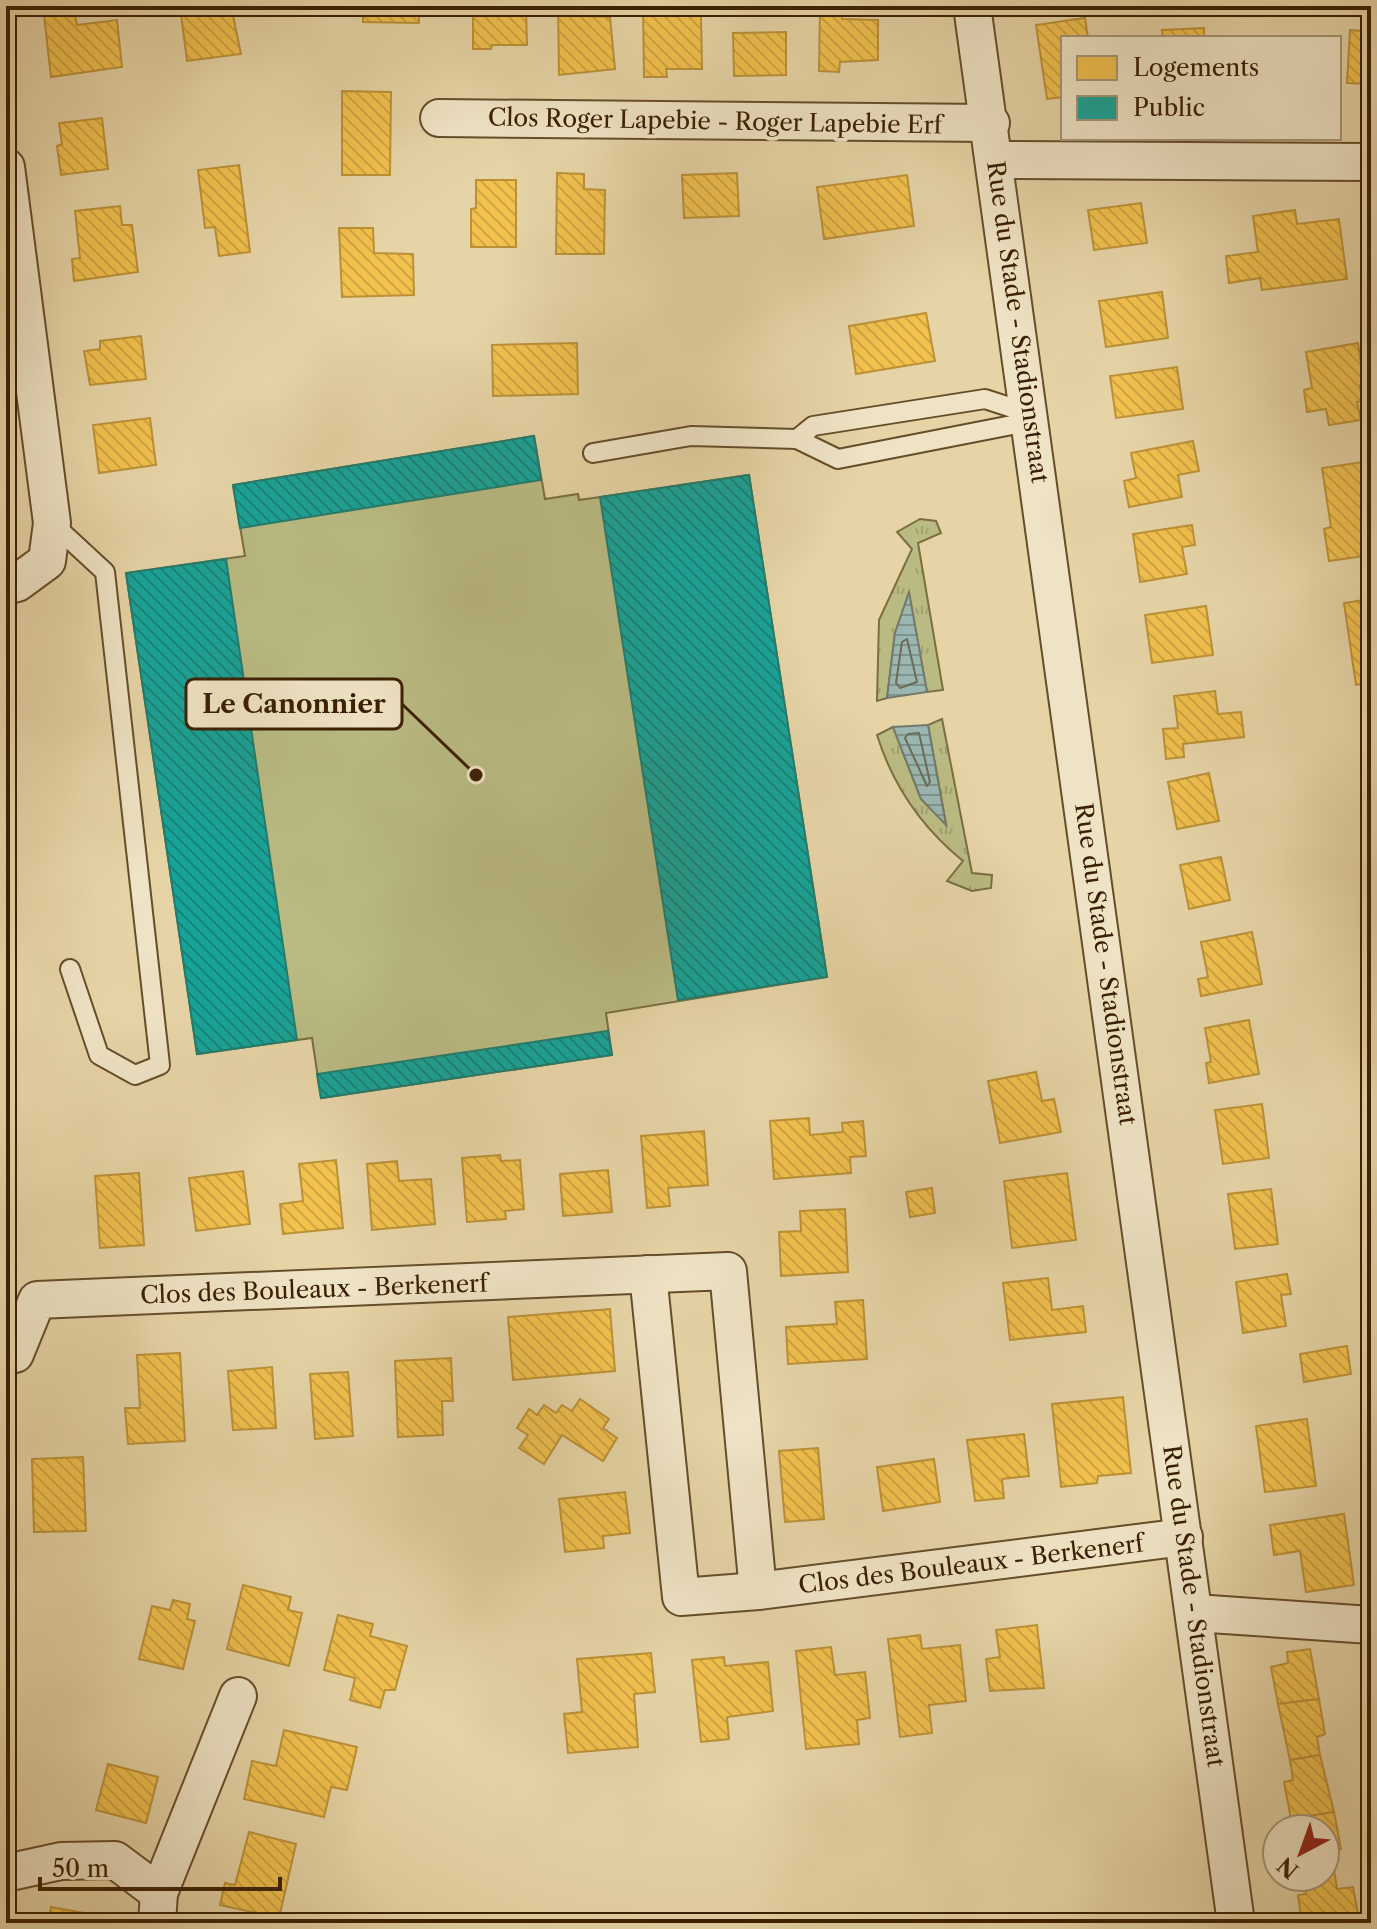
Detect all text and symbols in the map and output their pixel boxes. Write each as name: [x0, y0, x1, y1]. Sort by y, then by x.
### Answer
legend: [1061, 36, 1341, 140]
text: Logements: [1133, 53, 1259, 82]
text: Public: [1133, 93, 1205, 122]
street label: Clos Roger Lapebie - Roger Lapebie Erf: [488, 103, 945, 140]
street label: Rue du Stade - Stadionstraat: [981, 159, 1055, 485]
callout: Le Canonnier: [186, 679, 402, 729]
text: Le Canonnier: [202, 688, 386, 720]
street label: Rue du Stade - Stadionstraat: [1069, 801, 1143, 1127]
street label: Clos des Bouleaux - Berkenerf: [140, 1268, 491, 1310]
street label: Rue du Stade - Stadionstraat: [1157, 1443, 1231, 1769]
street label: Clos des Bouleaux - Berkenerf: [797, 1528, 1148, 1600]
north arrow: [1261, 1813, 1341, 1893]
scale bar: [40, 1841, 280, 1891]
text: N: [1272, 1851, 1304, 1884]
text: 50 m: [52, 1854, 109, 1883]

